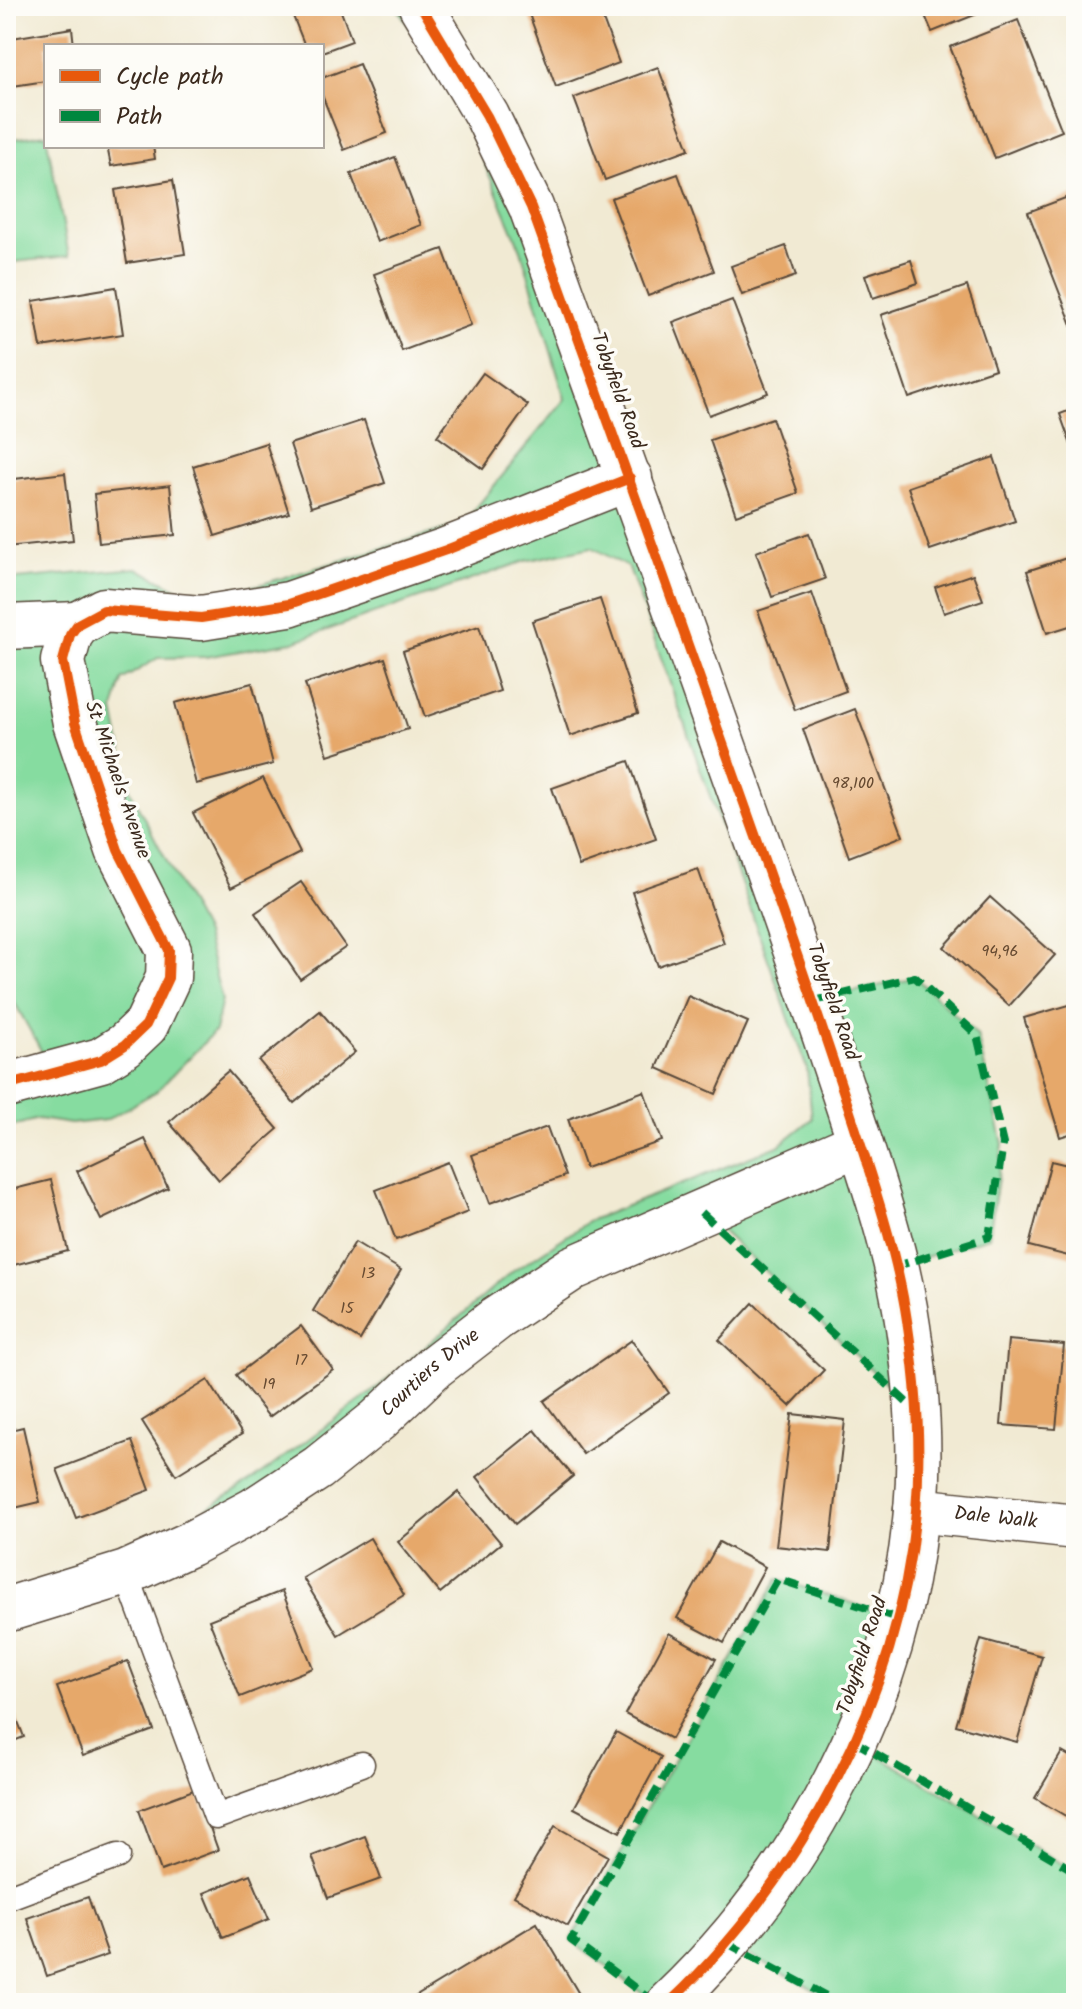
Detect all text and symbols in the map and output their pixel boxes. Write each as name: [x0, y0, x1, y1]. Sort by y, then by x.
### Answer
legend: [44, 44, 324, 148]
text: Cycle path: [116, 58, 224, 97]
text: Path: [116, 98, 162, 137]
street label: Tobyfield Road: [581, 328, 653, 455]
street label: St Michaels Avenue: [75, 697, 159, 863]
house number: 98,100: [832, 771, 874, 796]
street label: Tobyfield Road: [797, 939, 867, 1066]
house number: 94,96: [982, 939, 1018, 964]
house number: 13: [361, 1261, 375, 1286]
house number: 15: [340, 1296, 355, 1321]
street label: Courtiers Drive: [373, 1321, 487, 1426]
house number: 17: [295, 1348, 308, 1373]
house number: 19: [263, 1372, 276, 1397]
street label: Dale Walk: [952, 1498, 1039, 1539]
street label: Tobyfield Road: [829, 1592, 897, 1719]

